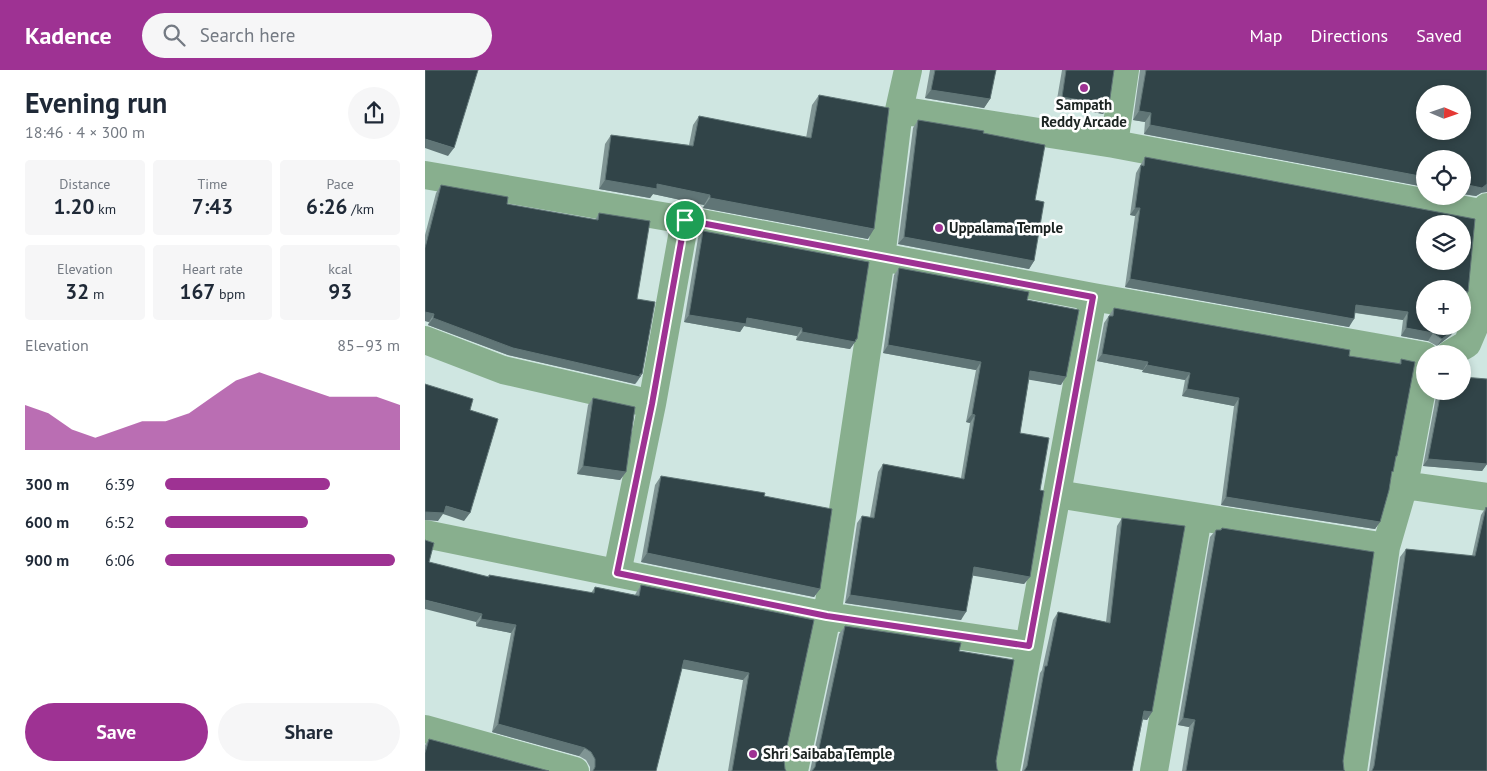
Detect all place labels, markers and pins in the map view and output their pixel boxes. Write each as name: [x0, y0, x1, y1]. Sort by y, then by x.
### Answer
marker: Sampath Reddy Arcade: [1078, 82, 1090, 94]
place label: Sampath Reddy Arcade: [1041, 95, 1127, 131]
pin: [664, 199, 706, 241]
place label: Uppalama Temple: [949, 218, 1063, 237]
marker: Uppalama Temple: [933, 222, 945, 234]
place label: Shri Saibaba Temple: [763, 744, 893, 763]
marker: Shri Saibaba Temple: [747, 748, 759, 760]

